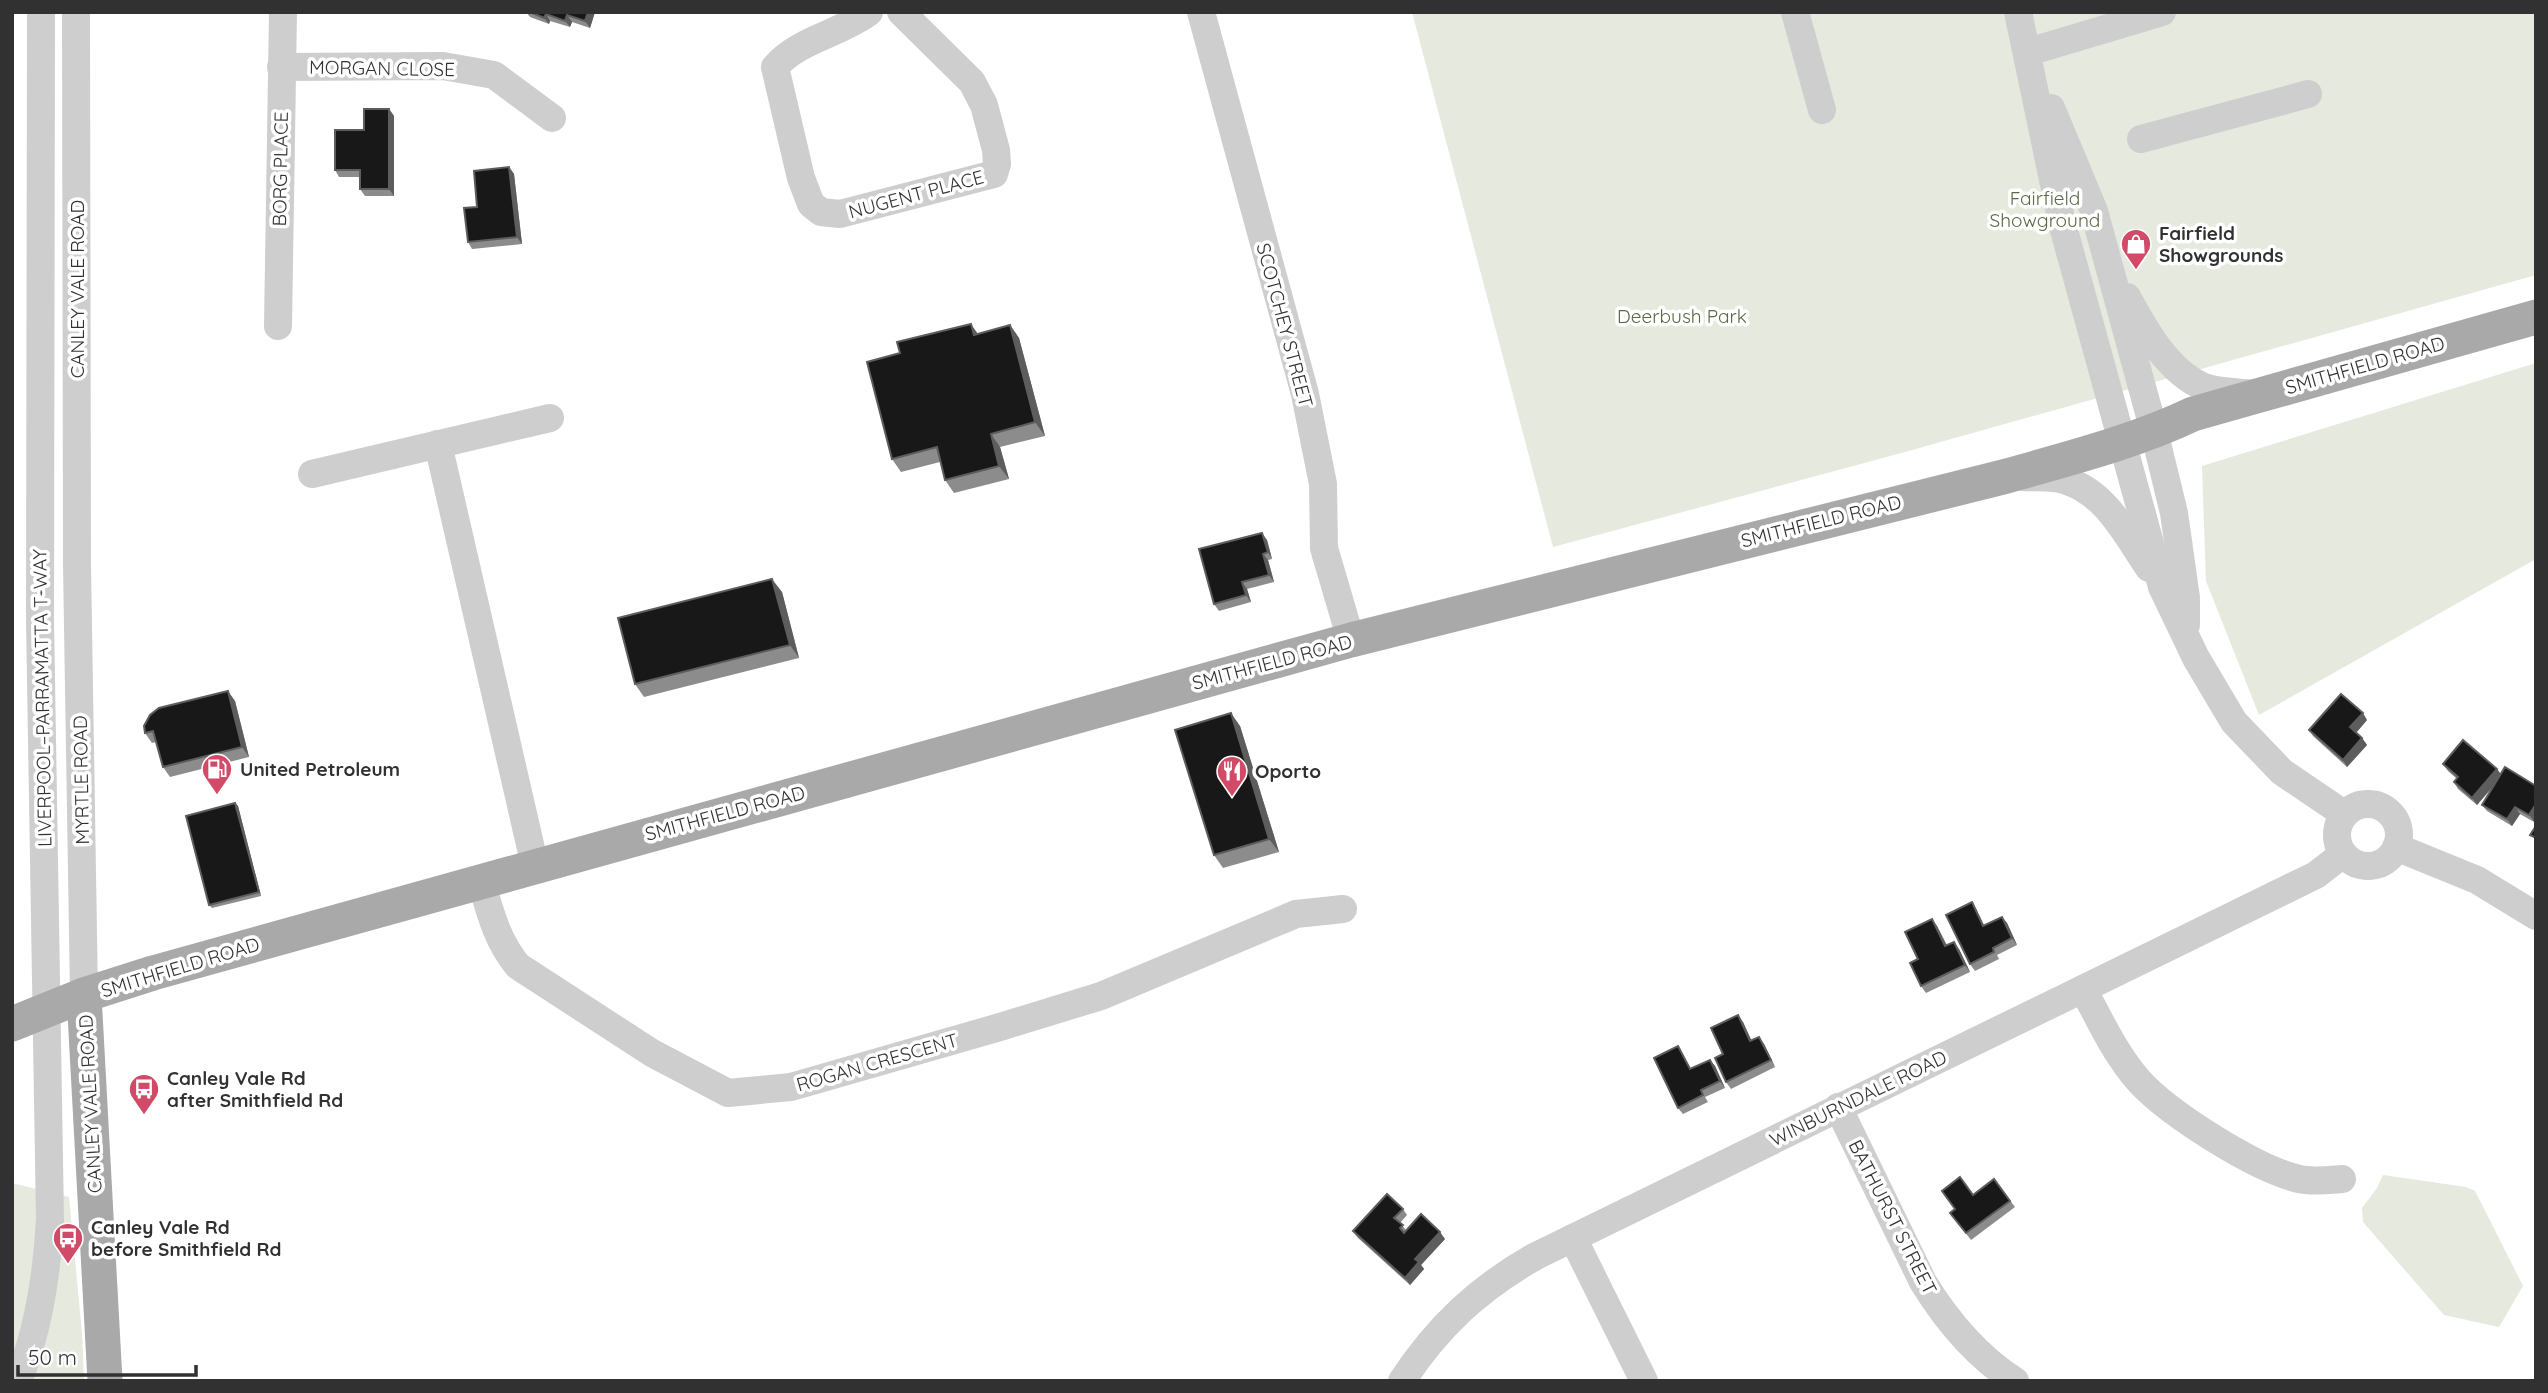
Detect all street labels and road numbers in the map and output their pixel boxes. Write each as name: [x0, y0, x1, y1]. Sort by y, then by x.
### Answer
street label: MORGAN CLOSE: [309, 55, 455, 81]
street label: BORG PLACE: [267, 111, 293, 227]
street label: NUGENT PLACE: [846, 164, 986, 224]
street label: CANLEY VALE ROAD: [65, 200, 89, 378]
street label: SCOTCHEY STREET: [1252, 240, 1318, 410]
street label: SMITHFIELD ROAD: [2283, 331, 2447, 399]
street label: SMITHFIELD ROAD: [1738, 489, 1904, 553]
street label: LIVERPOOL–PARRAMATTA T-WAY: [27, 548, 57, 847]
street label: SMITHFIELD ROAD: [1189, 629, 1355, 695]
street label: MYRTLE ROAD: [68, 715, 94, 845]
street label: SMITHFIELD ROAD: [642, 780, 808, 846]
street label: SMITHFIELD ROAD: [98, 931, 262, 1003]
street label: CANLEY VALE ROAD: [73, 1014, 107, 1194]
street label: ROGAN CRESCENT: [794, 1027, 960, 1097]
street label: WINBURNDALE ROAD: [1765, 1045, 1951, 1151]
street label: BATHURST STREET: [1844, 1136, 1942, 1298]

